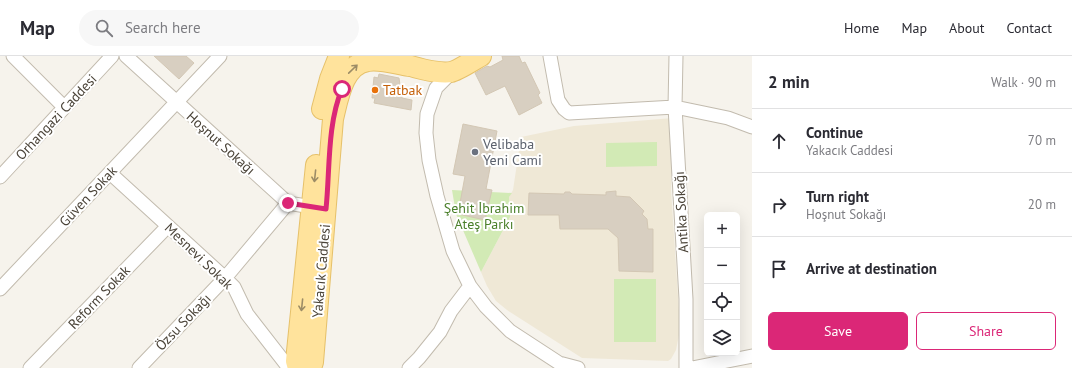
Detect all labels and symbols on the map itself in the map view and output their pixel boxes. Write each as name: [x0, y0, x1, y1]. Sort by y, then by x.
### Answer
one-way arrow: [348, 65, 358, 74]
street label: Orhangazi Caddesi: [11, 70, 101, 164]
route start: [333, 80, 351, 98]
place label: Tatbak: [383, 81, 422, 99]
marker: Tatbak: [370, 85, 380, 95]
street label: Hoşnut Sokağı: [183, 107, 259, 179]
place label: Velibaba Yeni Cami: [482, 135, 542, 169]
marker: Velibaba Yeni Cami: [470, 147, 480, 157]
street label: Güven Sokak: [55, 162, 121, 230]
one-way arrow: [311, 169, 319, 182]
street label: Antika Sokağı: [670, 171, 692, 253]
route end: [279, 194, 297, 212]
park label: Şehit İbrahim Ateş Parkı: [444, 199, 524, 233]
street label: Mesnevi Sokak: [161, 219, 237, 293]
street label: Yakacık Caddesi: [308, 223, 334, 319]
street label: Reform Sokak: [64, 261, 134, 333]
street label: Özsu Sokağı: [151, 290, 215, 354]
one-way arrow: [299, 298, 306, 311]

